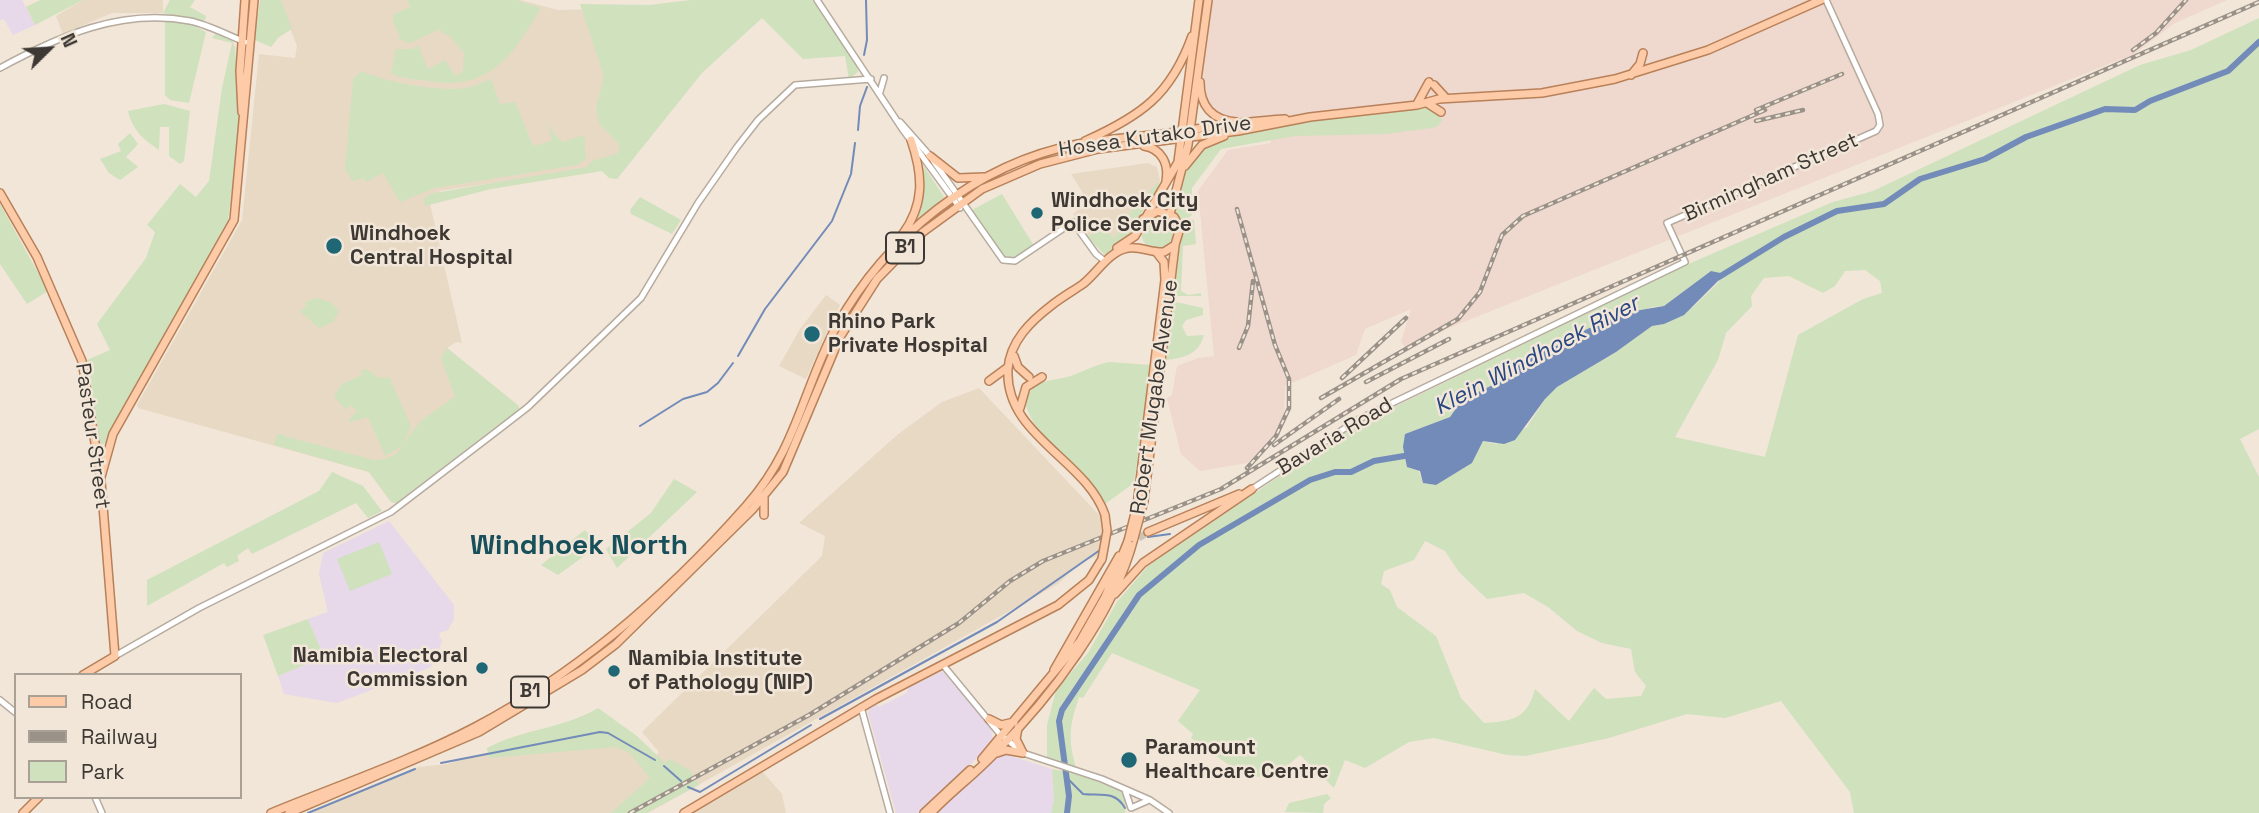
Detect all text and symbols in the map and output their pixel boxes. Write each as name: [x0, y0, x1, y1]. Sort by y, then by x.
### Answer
north arrow: [14, 14, 84, 84]
text: N: [55, 29, 83, 51]
street label: Hosea Kutako Drive: [1057, 111, 1253, 163]
street label: Birmingham Street: [1680, 128, 1862, 228]
place label: Windhoek City Police Service: [1051, 188, 1198, 238]
marker: Windhoek City Police Service: [1029, 205, 1045, 221]
place label: Windhoek Central Hospital: [350, 221, 513, 271]
road number: B1: [886, 232, 924, 264]
marker: Windhoek Central Hospital: [324, 236, 344, 256]
street label: Robert Mugabe Avenue: [1126, 278, 1184, 516]
water label: Klein Windhoek River: [1430, 290, 1644, 422]
place label: Rhino Park Private Hospital: [828, 309, 988, 359]
marker: Rhino Park Private Hospital: [802, 324, 822, 344]
street label: Pasteur Street: [69, 361, 115, 511]
street label: Bavaria Road: [1273, 393, 1397, 481]
district label: Windhoek North: [470, 529, 688, 563]
place label: Namibia Electoral Commission: [293, 643, 468, 693]
place label: Namibia Institute of Pathology (NIP): [628, 646, 813, 696]
marker: Namibia Electoral Commission: [474, 660, 490, 676]
marker: Namibia Institute of Pathology (NIP): [606, 663, 622, 679]
legend: [14, 673, 242, 799]
road number: B1: [511, 677, 549, 708]
text: Road: [81, 688, 133, 715]
text: Railway: [81, 723, 158, 750]
place label: Paramount Healthcare Centre: [1145, 735, 1329, 785]
marker: Paramount Healthcare Centre: [1119, 750, 1139, 770]
text: Park: [81, 758, 125, 785]

